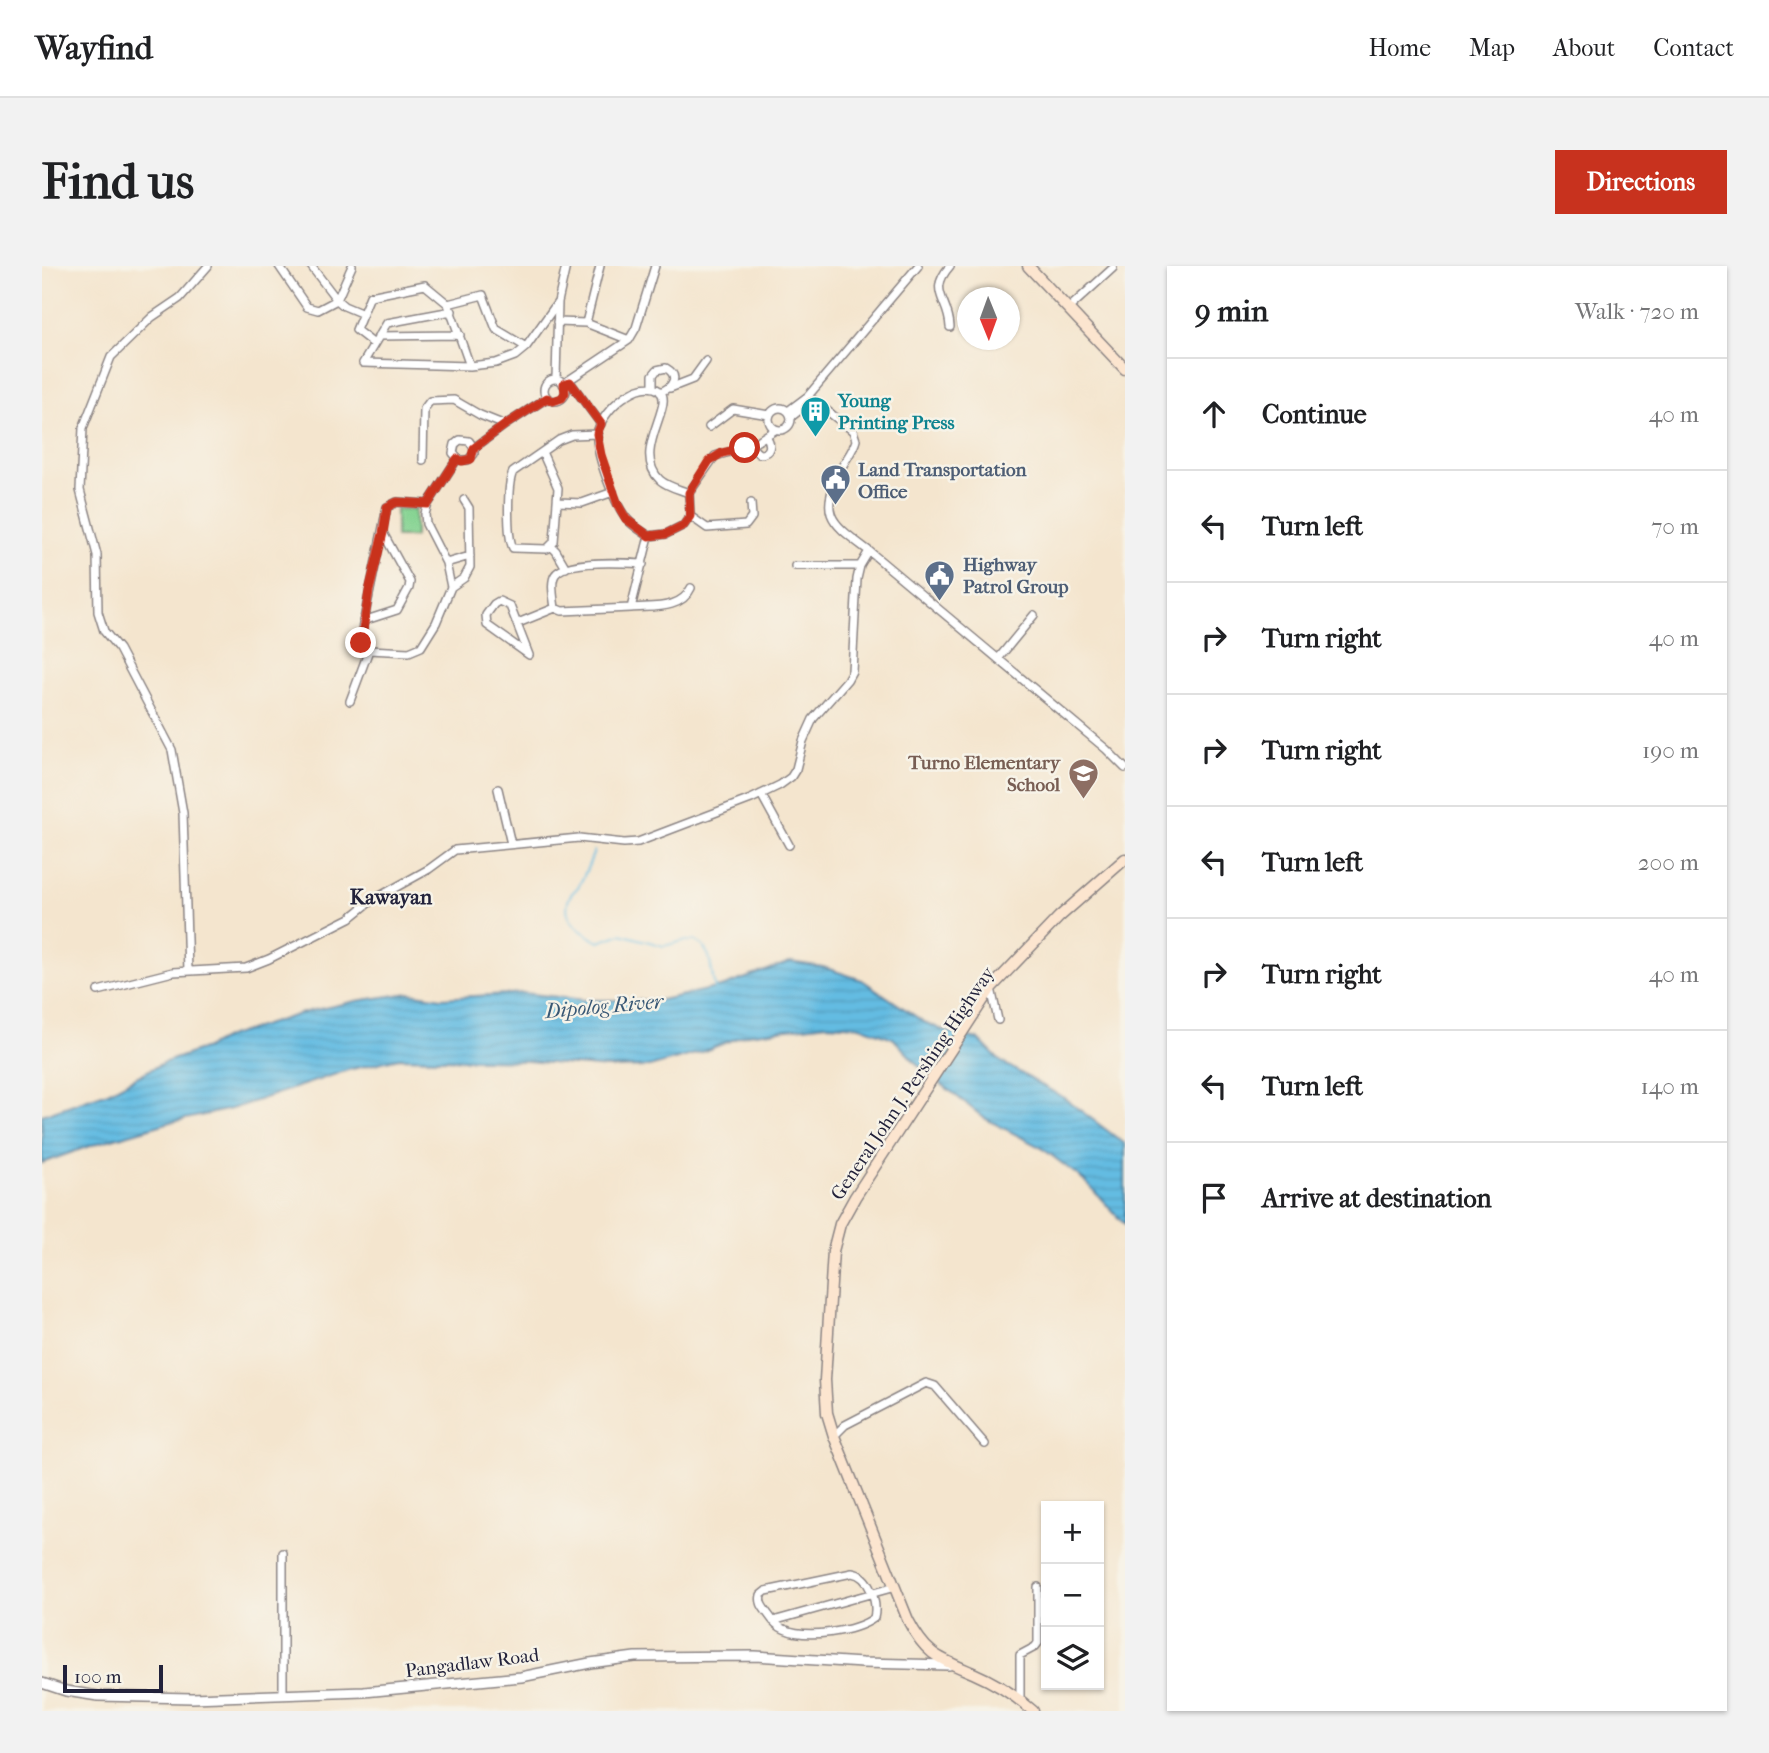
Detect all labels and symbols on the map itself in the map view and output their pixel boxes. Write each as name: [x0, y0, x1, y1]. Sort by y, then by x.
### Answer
north arrow: [957, 287, 1020, 350]
place label: Young Printing Press: [837, 390, 955, 434]
building icon: Young Printing Press: [798, 394, 832, 438]
route start: [729, 432, 760, 463]
place label: Land Transportation Office: [858, 459, 1027, 503]
public building icon: Land Transportation Office: [818, 463, 852, 507]
place label: Highway Patrol Group: [963, 554, 1069, 598]
public building icon: Highway Patrol Group: [923, 558, 957, 602]
route end: [345, 627, 376, 658]
place label: Turno Elementary School: [907, 752, 1061, 796]
school or university icon: Turno Elementary School: [1066, 756, 1100, 800]
district label: Kawayan: [350, 885, 433, 909]
street label: General John J. Pershing Highway: [826, 962, 1000, 1204]
water label: Dipolog River: [542, 989, 666, 1023]
street label: Pangadlaw Road: [404, 1644, 541, 1682]
scale bar: [63, 1662, 163, 1694]

